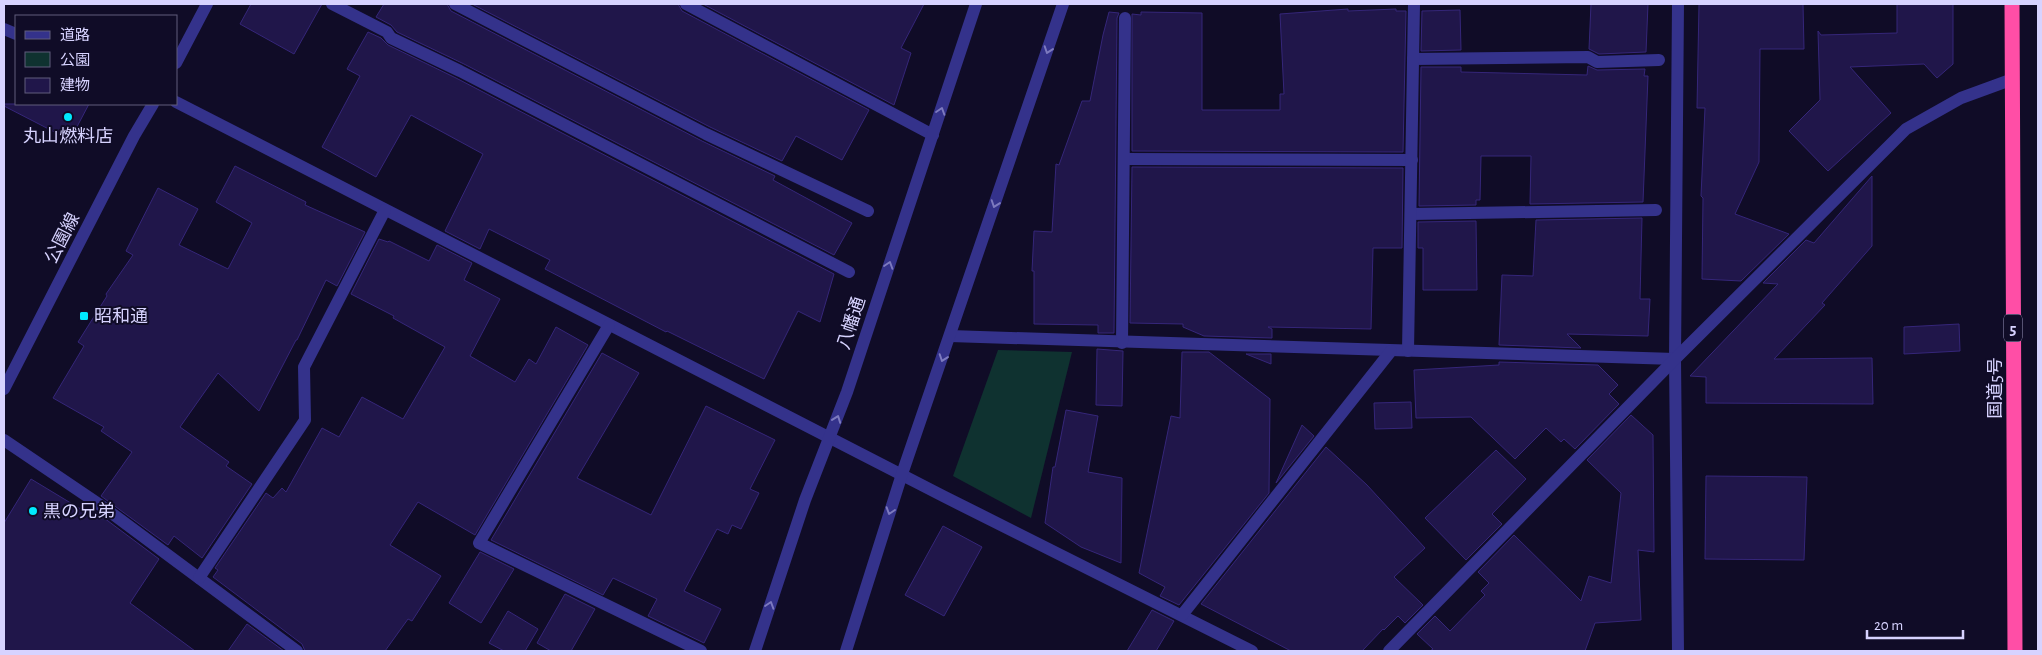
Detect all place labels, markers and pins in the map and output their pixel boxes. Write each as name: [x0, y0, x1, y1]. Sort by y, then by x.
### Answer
marker: 丸山燃料店: [62, 111, 74, 123]
place label: 丸山燃料店: [23, 126, 113, 146]
place label: 昭和通: [94, 306, 148, 326]
marker: 昭和通: [78, 310, 90, 322]
place label: 黒の兄弟: [43, 501, 115, 521]
marker: 黒の兄弟: [27, 505, 39, 517]

